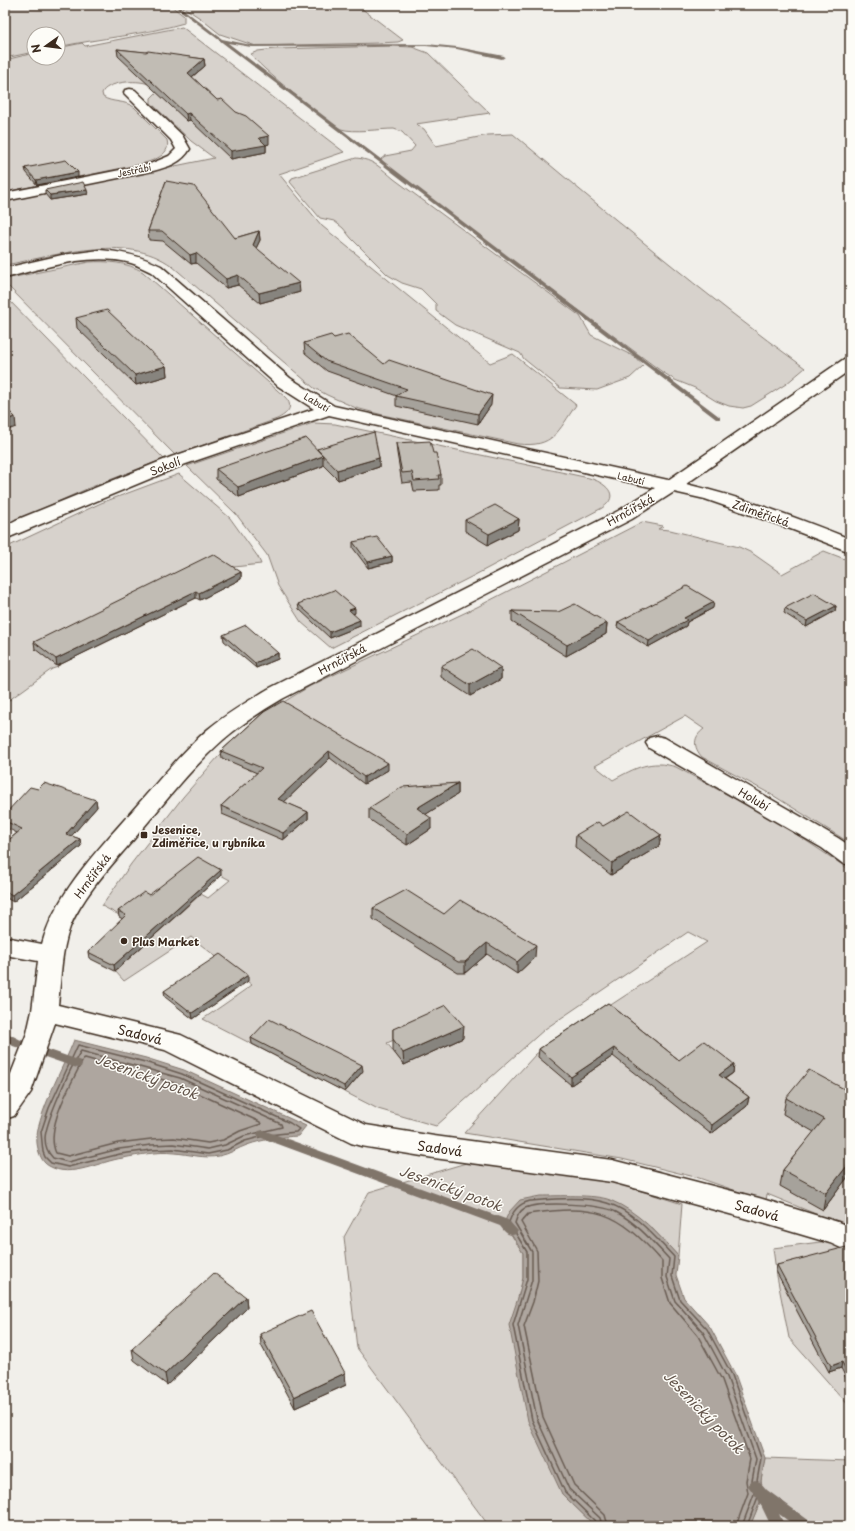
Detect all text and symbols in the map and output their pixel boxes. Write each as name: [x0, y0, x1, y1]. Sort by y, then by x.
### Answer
north arrow: [26, 26, 66, 66]
text: N: [26, 42, 45, 55]
street label: Jestřábí: [116, 159, 153, 180]
street label: Labutí: [302, 389, 333, 415]
street label: Sokolí: [147, 452, 183, 480]
street label: Labutí: [616, 468, 647, 488]
street label: Hrnčířská: [603, 490, 657, 530]
street label: Zdiměřická: [730, 495, 792, 531]
street label: Hrnčířská: [315, 639, 369, 679]
street label: Holubí: [735, 783, 773, 815]
place label: Jesenice, Zdiměřice, u rybníka: [152, 821, 266, 851]
marker: Jesenice, Zdiměřice, u rybníka: [139, 830, 149, 840]
street label: Hrnčířská: [70, 850, 115, 902]
place label: Plus Market: [132, 933, 199, 950]
marker: Plus Market: [119, 936, 129, 946]
street label: Sadová: [116, 1019, 164, 1049]
water label: Jesenický potok: [93, 1048, 202, 1104]
street label: Sadová: [416, 1135, 464, 1161]
water label: Jesenický potok: [397, 1160, 506, 1216]
street label: Sadová: [733, 1195, 781, 1225]
water label: Jesenický potok: [659, 1366, 749, 1458]

